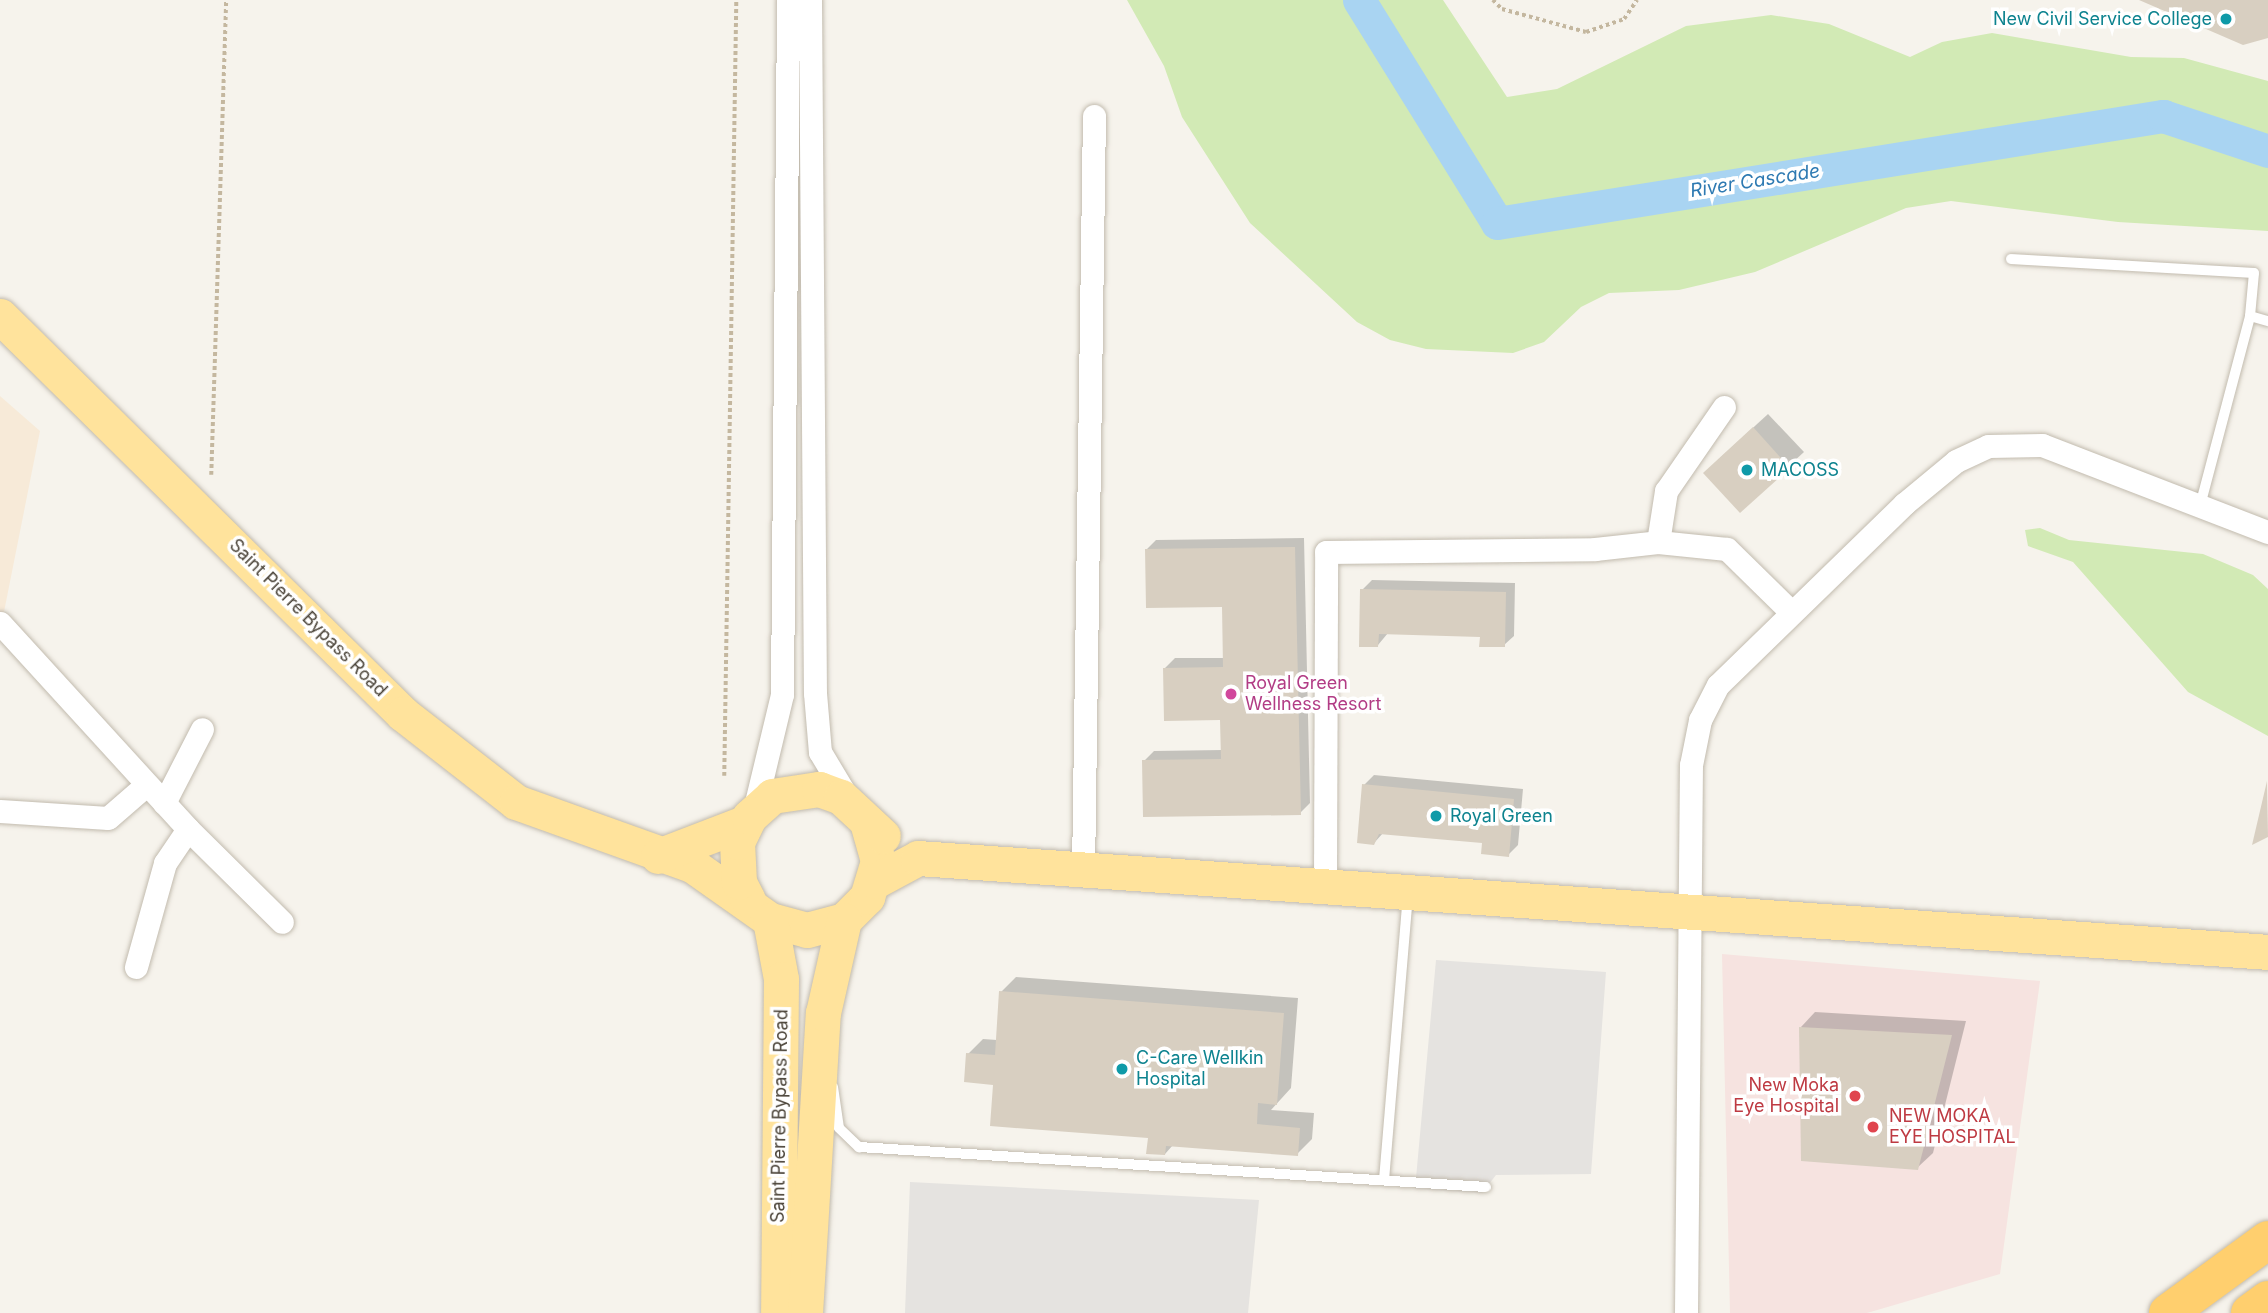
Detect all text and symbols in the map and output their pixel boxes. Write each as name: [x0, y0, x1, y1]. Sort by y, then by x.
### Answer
place label: New Civil Service College: [1993, 8, 2212, 30]
marker: New Civil Service College: [2218, 11, 2234, 27]
water label: River Cascade: [1688, 159, 1822, 203]
place label: MACOSS: [1761, 459, 1839, 481]
marker: MACOSS: [1739, 462, 1755, 478]
street label: Saint Pierre Bypass Road: [225, 535, 391, 701]
place label: Royal Green Wellness Resort: [1245, 673, 1381, 716]
marker: Royal Green Wellness Resort: [1223, 686, 1239, 702]
place label: Royal Green: [1450, 805, 1553, 827]
marker: Royal Green: [1428, 808, 1444, 824]
street label: Saint Pierre Bypass Road: [767, 1009, 793, 1223]
place label: C-Care Wellkin Hospital: [1136, 1048, 1264, 1090]
marker: C-Care Wellkin Hospital: [1114, 1061, 1130, 1077]
place label: New Moka Eye Hospital: [1733, 1075, 1839, 1118]
marker: New Moka Eye Hospital: [1845, 1086, 1865, 1106]
place label: NEW MOKA EYE HOSPITAL: [1889, 1106, 2016, 1148]
marker: NEW MOKA EYE HOSPITAL: [1863, 1117, 1883, 1137]

